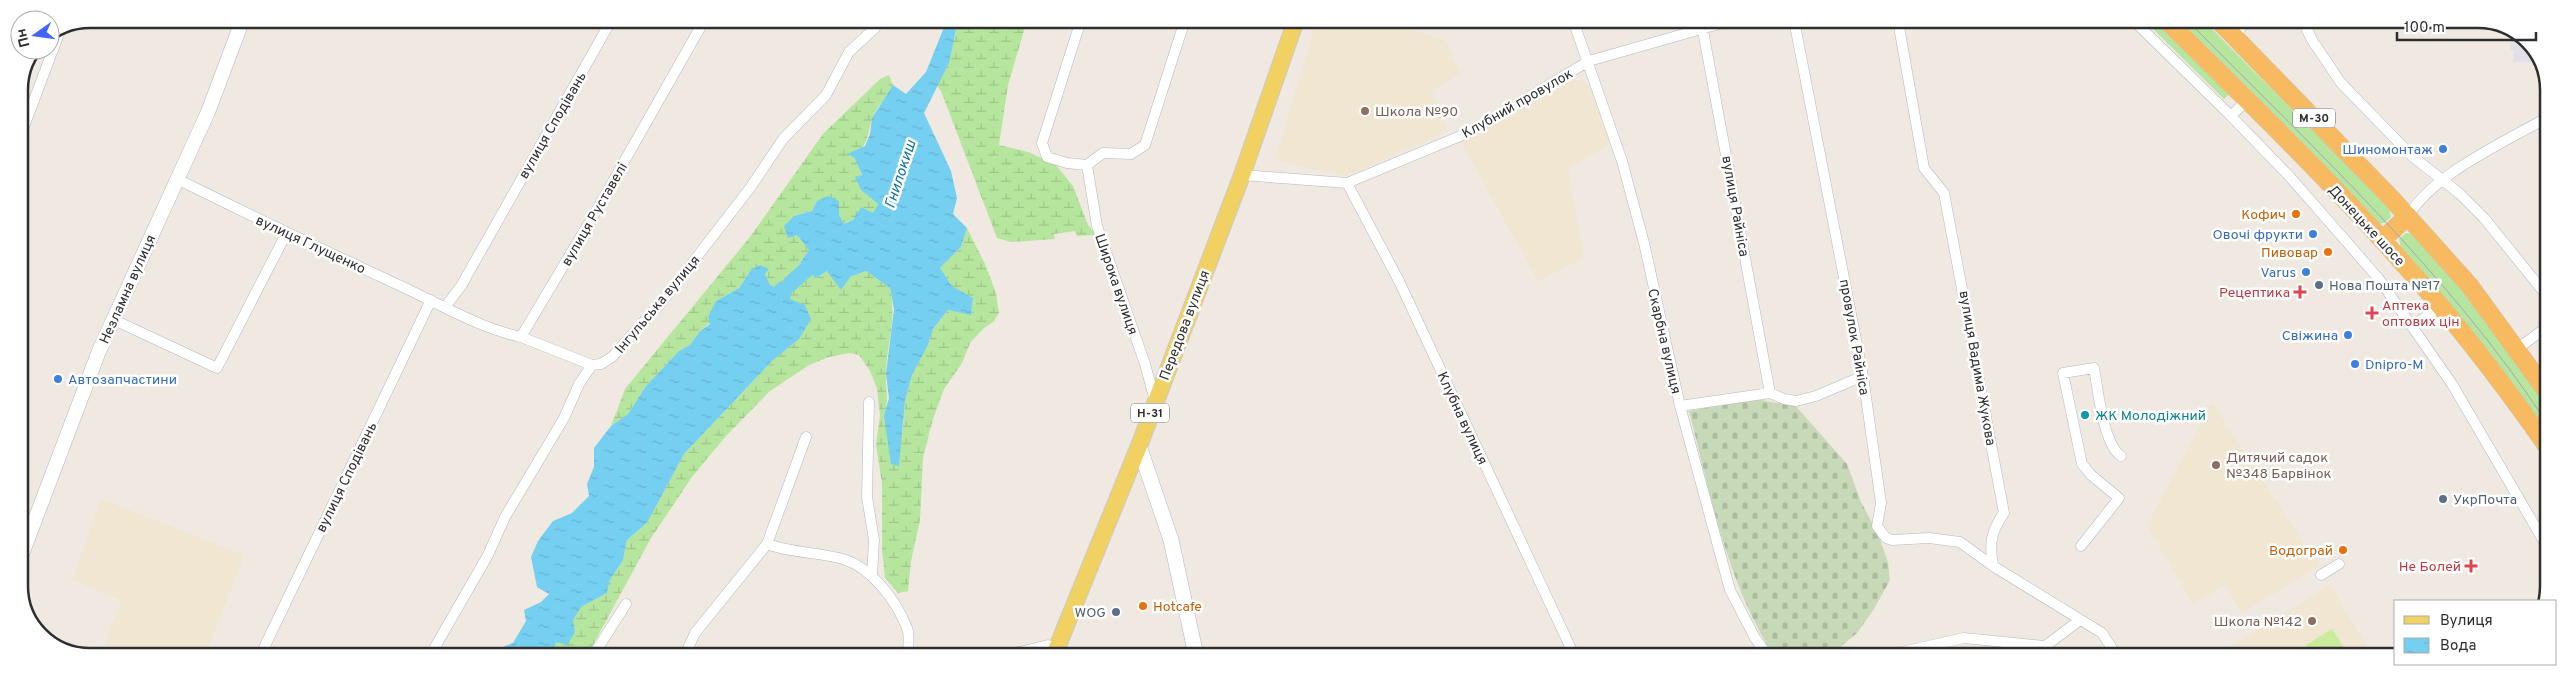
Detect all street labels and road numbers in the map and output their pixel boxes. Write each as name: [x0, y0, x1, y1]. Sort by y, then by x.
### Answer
street label: Клубний провулок: [1459, 66, 1576, 143]
street label: вулиця Сподівань: [516, 69, 591, 182]
road number: М-30: [2293, 109, 2335, 128]
street label: вулиця Райніса: [1717, 154, 1752, 258]
street label: вулиця Руставелі: [559, 160, 632, 270]
street label: Донецьке шосе: [2324, 182, 2408, 270]
street label: вулиця Глущенко: [253, 212, 368, 278]
street label: Незламна вулиця: [97, 232, 160, 347]
street label: Широка вулиця: [1090, 232, 1141, 337]
street label: Інгульська вулиця: [612, 252, 704, 358]
street label: Передова вулиця: [1157, 268, 1214, 383]
street label: провулок Райніса: [1835, 278, 1872, 397]
street label: Скарбна вулиця: [1643, 287, 1684, 396]
street label: вулиця Вадима Жукова: [1954, 289, 1999, 447]
street label: Клубна вулиця: [1433, 369, 1491, 468]
road number: Н-31: [1131, 403, 1169, 422]
street label: вулиця Сподівань: [313, 420, 381, 536]

